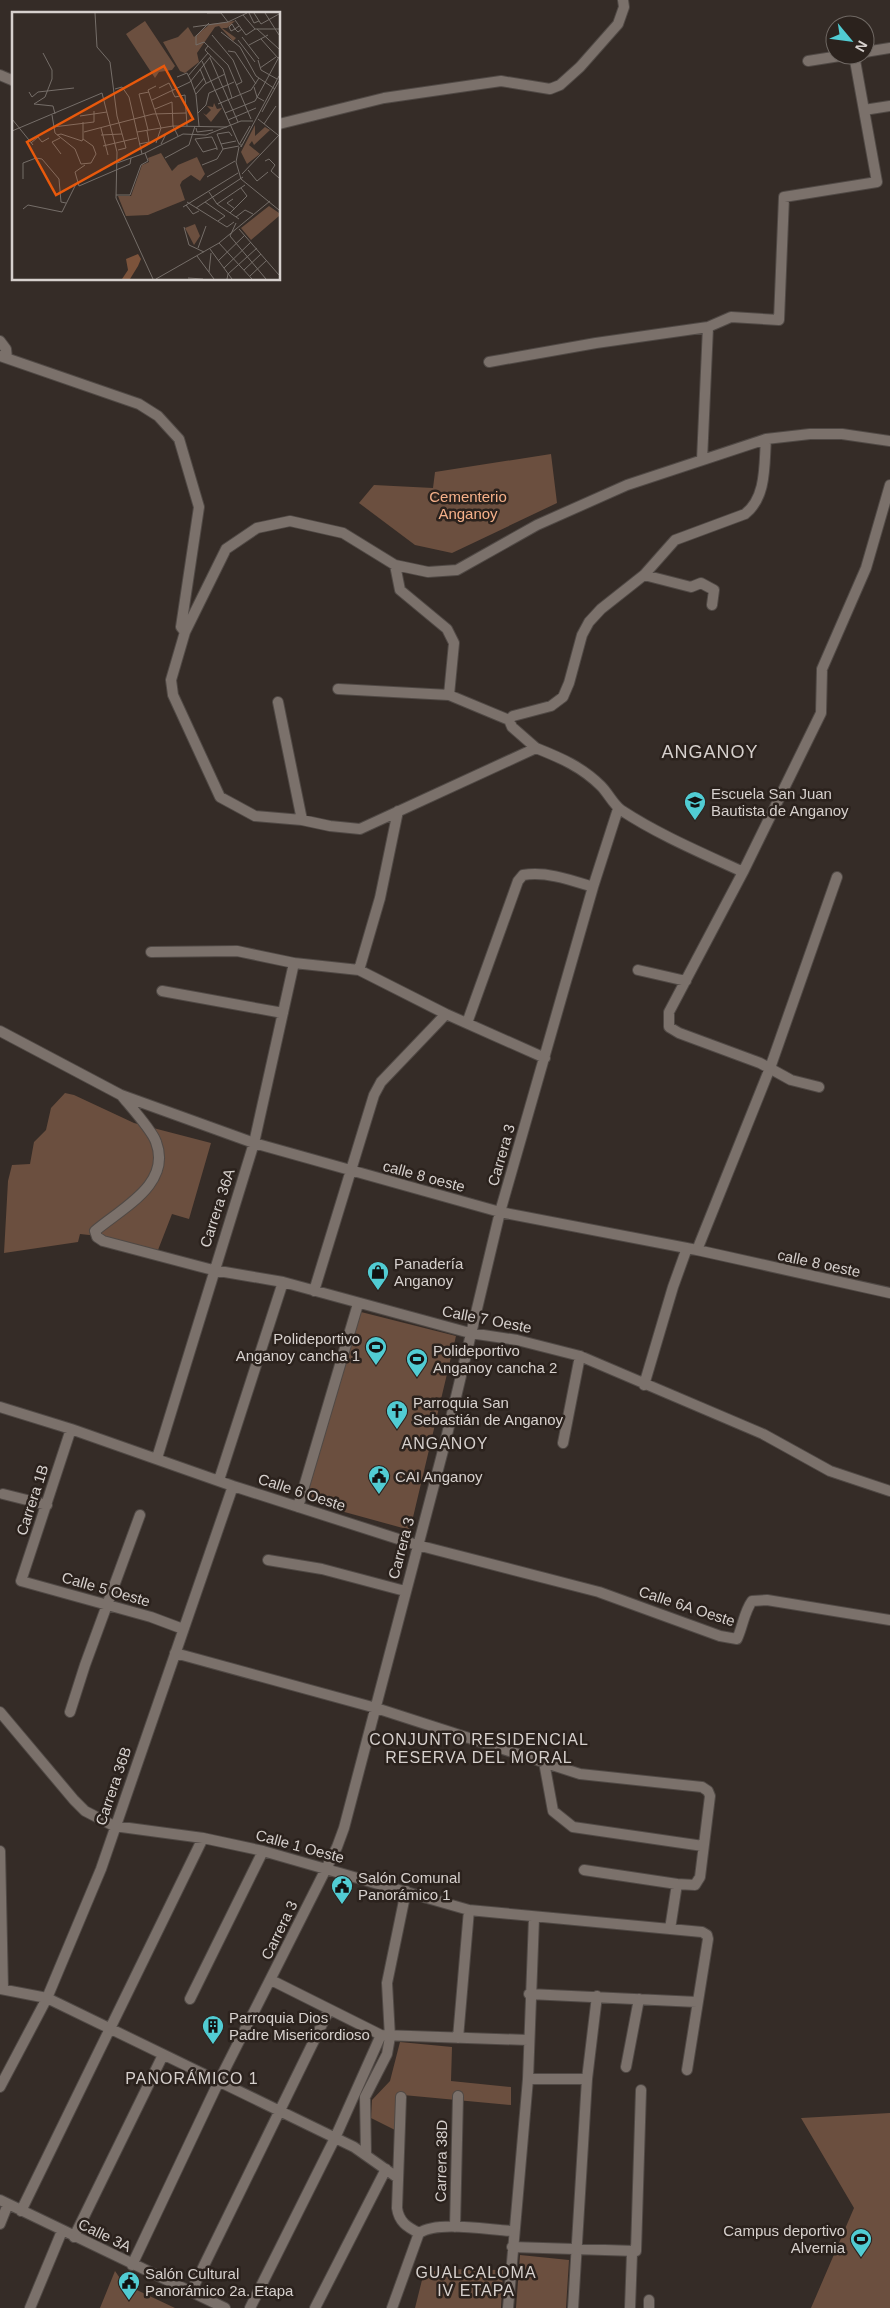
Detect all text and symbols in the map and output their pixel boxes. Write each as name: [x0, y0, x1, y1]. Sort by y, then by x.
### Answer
inset map: [12, 12, 280, 280]
north arrow: [825, 15, 875, 65]
text: N: [852, 38, 871, 55]
park label: Cementerio Anganoy: [429, 488, 507, 522]
district label: ANGANOY: [661, 742, 759, 762]
place label: Escuela San Juan Bautista de Anganoy: [711, 785, 849, 819]
school or university icon: Escuela San Juan Bautista de Anganoy: [683, 790, 707, 821]
street label: Carrera 3: [484, 1122, 518, 1188]
street label: calle 8 oeste: [381, 1157, 467, 1195]
street label: Carrera 36A: [196, 1167, 238, 1249]
street label: calle 8 oeste: [776, 1246, 862, 1280]
place label: Panadería Anganoy: [394, 1255, 464, 1289]
shop icon: Panadería Anganoy: [366, 1260, 390, 1291]
street label: Calle 7 Oeste: [441, 1302, 533, 1336]
place label: Polideportivo Anganoy cancha 1: [236, 1330, 360, 1364]
sports icon: Polideportivo Anganoy cancha 1: [364, 1335, 388, 1366]
place label: Polideportivo Anganoy cancha 2: [433, 1342, 557, 1376]
sports icon: Polideportivo Anganoy cancha 2: [405, 1347, 429, 1378]
place label: Parroquia San Sebastián de Anganoy: [413, 1394, 564, 1428]
church icon: Parroquia San Sebastián de Anganoy: [385, 1399, 409, 1430]
district label: ANGANOY: [401, 1435, 489, 1452]
street label: Carrera 1B: [13, 1462, 51, 1538]
public building icon: CAI Anganoy: [367, 1464, 391, 1495]
place label: CAI Anganoy: [395, 1468, 483, 1485]
street label: Calle 6 Oeste: [256, 1470, 348, 1514]
street label: Carrera 3: [385, 1515, 417, 1581]
street label: Calle 5 Oeste: [60, 1568, 152, 1610]
street label: Calle 6A Oeste: [637, 1582, 737, 1630]
district label: CONJUNTO RESIDENCIAL RESERVA DEL MORAL: [369, 1731, 589, 1766]
street label: Carrera 36B: [92, 1745, 134, 1827]
street label: Calle 1 Oeste: [254, 1826, 346, 1866]
place label: Salón Comunal Panorámico 1: [358, 1869, 461, 1903]
public building icon: Salón Comunal Panorámico 1: [330, 1874, 354, 1905]
street label: Carrera 3: [257, 1898, 301, 1962]
place label: Parroquia Dios Padre Misericordioso: [229, 2009, 370, 2043]
building icon: Parroquia Dios Padre Misericordioso: [201, 2014, 225, 2045]
district label: PANORÁMICO 1: [125, 2069, 259, 2087]
street label: Carrera 38D: [432, 2119, 450, 2202]
street label: Calle 3A: [76, 2215, 134, 2255]
place label: Campus deportivo Alvernia: [723, 2222, 846, 2256]
sports icon: Campus deportivo Alvernia: [849, 2227, 873, 2258]
district label: GUALCALOMA IV ETAPA: [415, 2264, 537, 2299]
place label: Salón Cultural Panorámico 2a. Etapa: [145, 2265, 294, 2299]
public building icon: Salón Cultural Panorámico 2a. Etapa: [117, 2270, 141, 2301]

